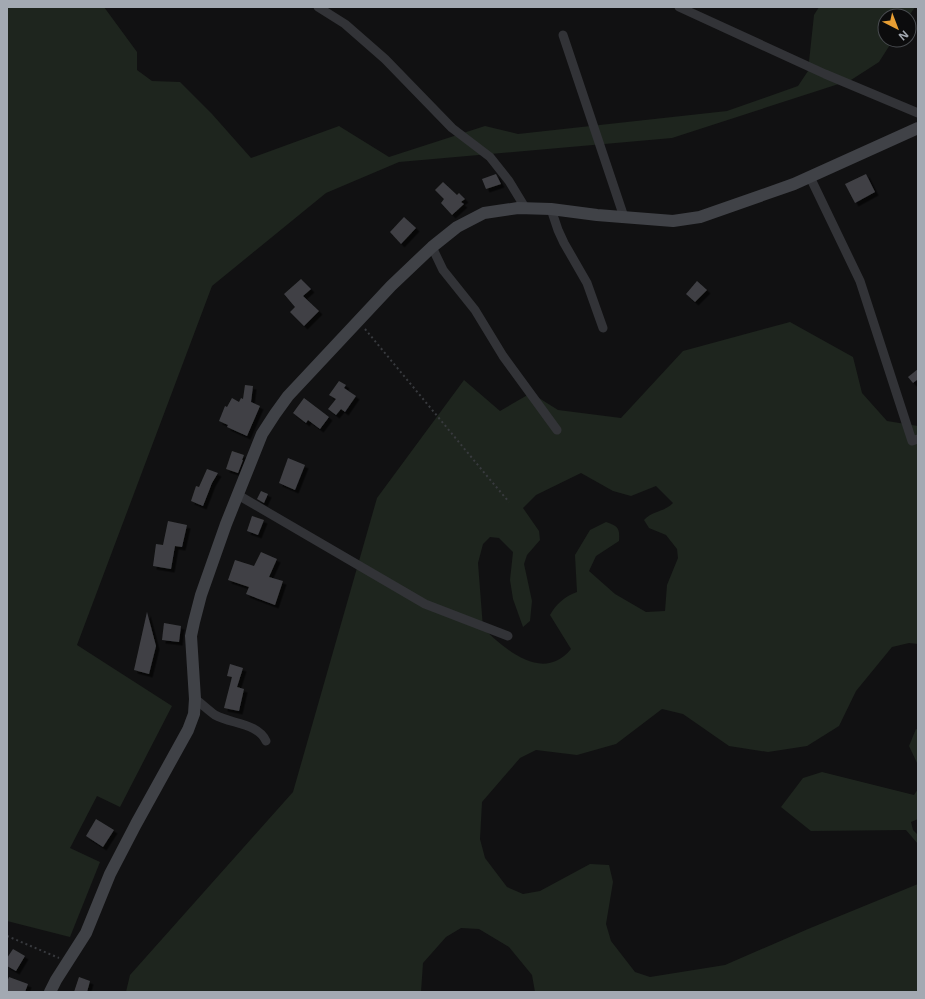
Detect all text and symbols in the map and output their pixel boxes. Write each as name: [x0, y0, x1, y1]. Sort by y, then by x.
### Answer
north arrow: [877, 8, 917, 48]
text: N: [896, 27, 912, 44]

